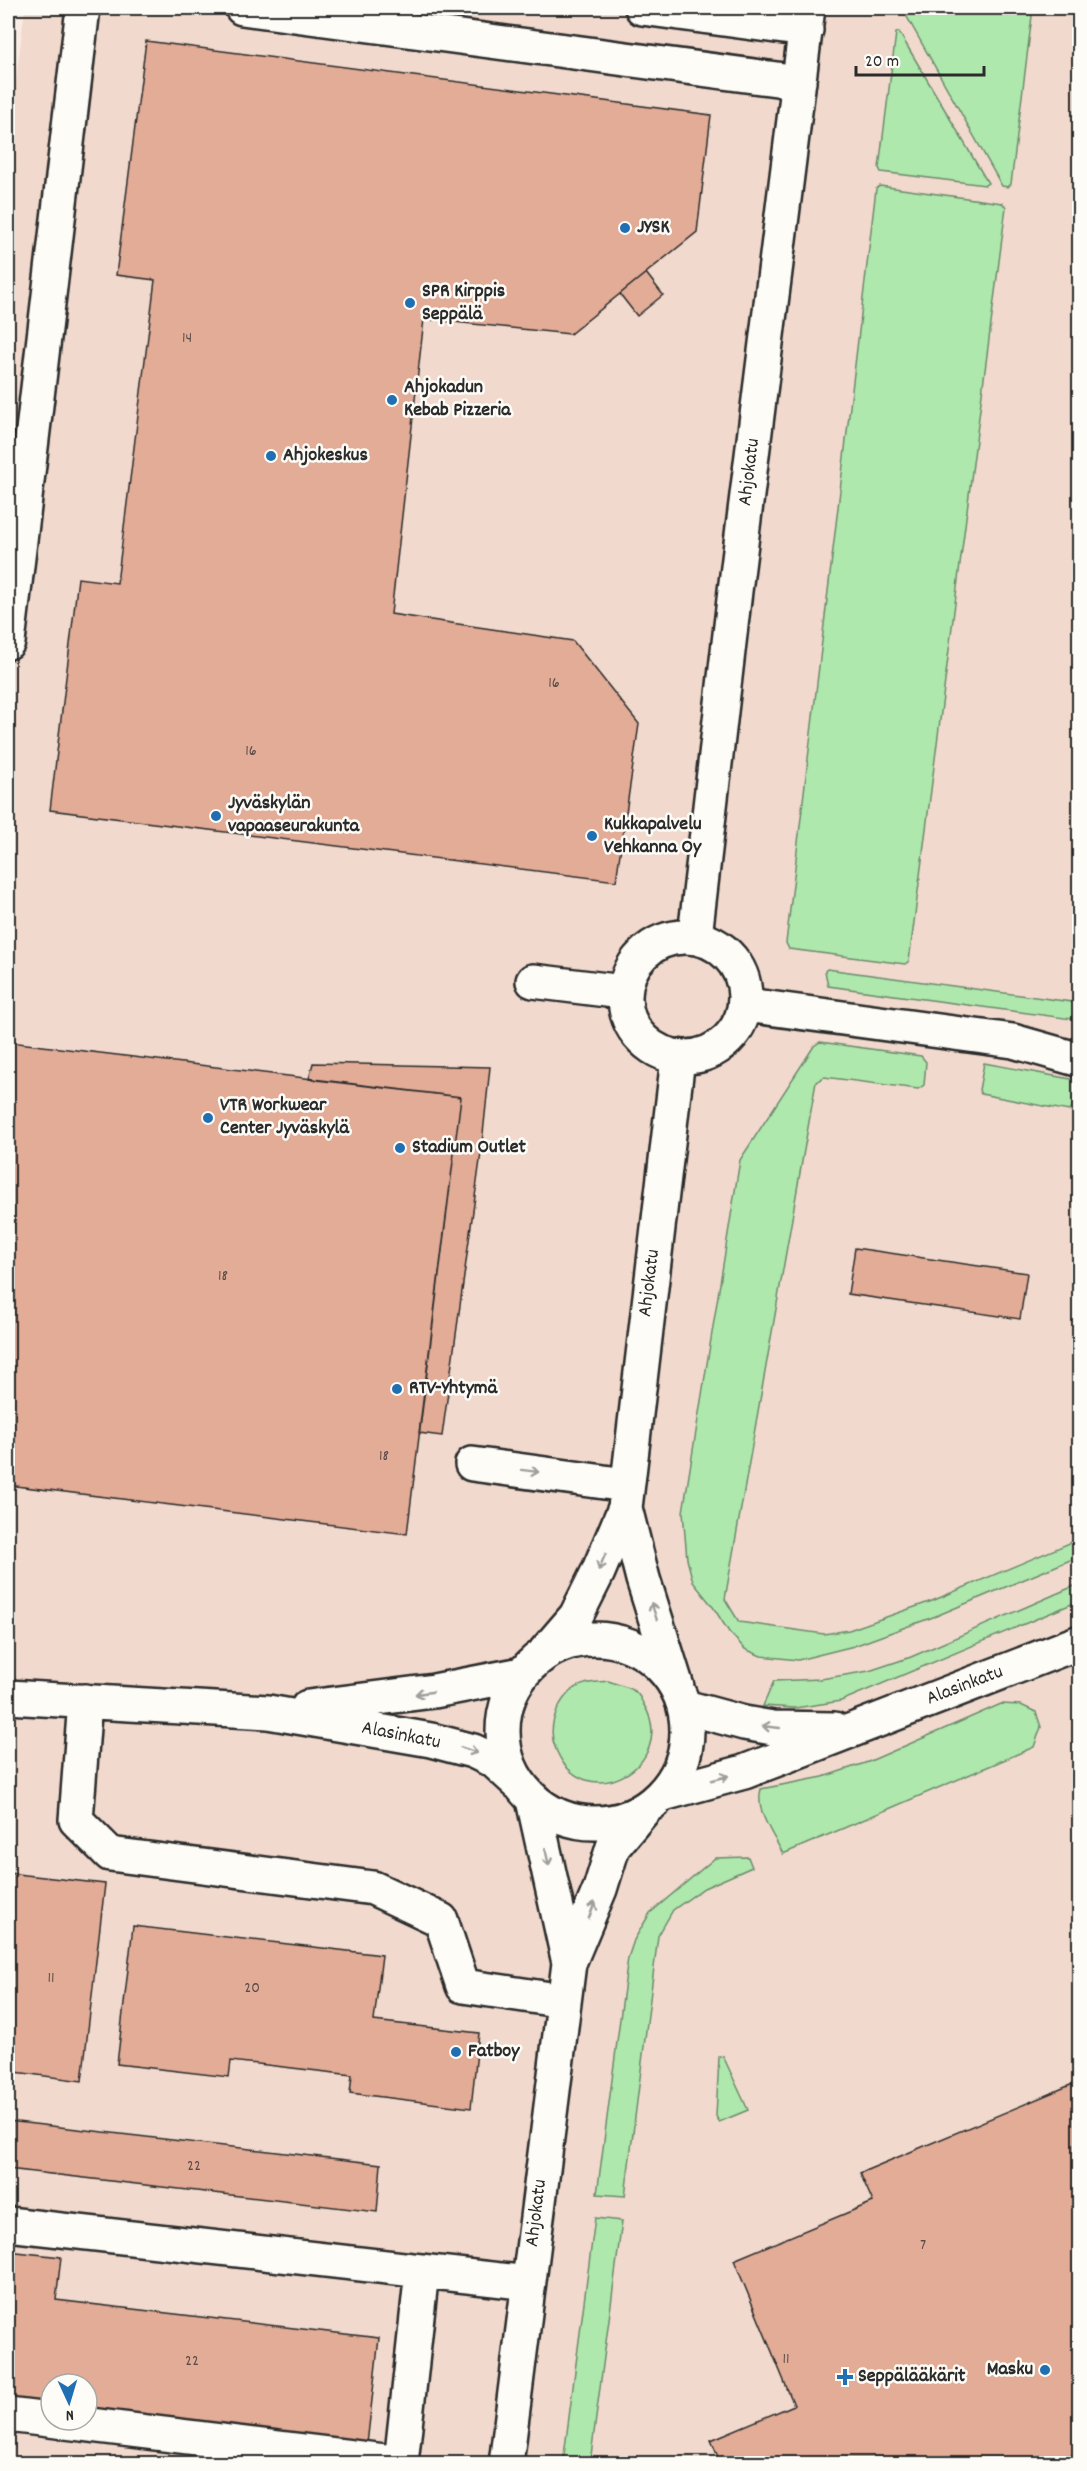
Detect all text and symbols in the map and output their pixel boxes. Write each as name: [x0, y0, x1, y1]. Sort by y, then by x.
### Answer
scale bar: [856, 39, 984, 77]
text: 20 m: [865, 50, 899, 75]
place label: JYSK: [637, 214, 670, 242]
marker: JYSK: [618, 221, 632, 235]
place label: SPR Kirppis Seppälä: [422, 278, 505, 329]
marker: SPR Kirppis Seppälä: [403, 296, 417, 310]
house number: 14: [182, 327, 192, 350]
place label: Ahjokadun Kebab Pizzeria: [404, 374, 511, 425]
marker: Ahjokadun Kebab Pizzeria: [385, 393, 399, 407]
street label: Ahjokatu: [732, 437, 768, 507]
place label: Ahjokeskus: [283, 442, 368, 470]
marker: Ahjokeskus: [264, 449, 278, 463]
house number: 16: [548, 672, 560, 695]
house number: 16: [245, 740, 257, 763]
place label: Jyväskylän vapaaseurakunta: [228, 790, 360, 841]
marker: Jyväskylän vapaaseurakunta: [209, 809, 223, 823]
place label: Kukkapalvelu Vehkanna Oy: [604, 811, 702, 862]
marker: Kukkapalvelu Vehkanna Oy: [585, 829, 599, 843]
place label: VTR Workwear Center Jyväskylä: [220, 1092, 350, 1143]
marker: VTR Workwear Center Jyväskylä: [201, 1111, 215, 1125]
place label: Stadium Outlet: [412, 1134, 527, 1162]
marker: Stadium Outlet: [393, 1141, 407, 1155]
street label: Ahjokatu: [632, 1248, 668, 1318]
house number: 18: [218, 1265, 228, 1288]
place label: RTV-Yhtymä: [409, 1375, 498, 1403]
marker: RTV-Yhtymä: [390, 1382, 404, 1396]
house number: 18: [379, 1445, 389, 1468]
one-way arrow: [519, 1466, 539, 1477]
one-way arrow: [596, 1552, 607, 1570]
one-way arrow: [647, 1602, 658, 1621]
street label: Alasinkatu: [923, 1659, 1007, 1713]
one-way arrow: [414, 1687, 434, 1698]
street label: Alasinkatu: [359, 1715, 443, 1757]
one-way arrow: [762, 1721, 782, 1732]
one-way arrow: [459, 1745, 478, 1756]
one-way arrow: [710, 1772, 729, 1783]
one-way arrow: [541, 1847, 553, 1866]
one-way arrow: [588, 1901, 599, 1919]
house number: 11: [47, 1967, 55, 1990]
house number: 20: [244, 1977, 260, 2000]
place label: Fatboy: [468, 2038, 520, 2066]
marker: Fatboy: [449, 2045, 463, 2059]
house number: 22: [187, 2155, 201, 2178]
street label: Ahjokatu: [519, 2178, 555, 2248]
house number: 7: [920, 2234, 926, 2257]
house number: 11: [782, 2348, 790, 2371]
house number: 22: [185, 2350, 199, 2373]
place label: Masku: [987, 2356, 1033, 2384]
place label: Seppälääkärit: [858, 2363, 966, 2391]
marker: Masku: [1038, 2363, 1052, 2377]
marker: Seppälääkärit: [836, 2368, 854, 2386]
north arrow: [39, 2372, 99, 2432]
text: N: [65, 2403, 75, 2426]

